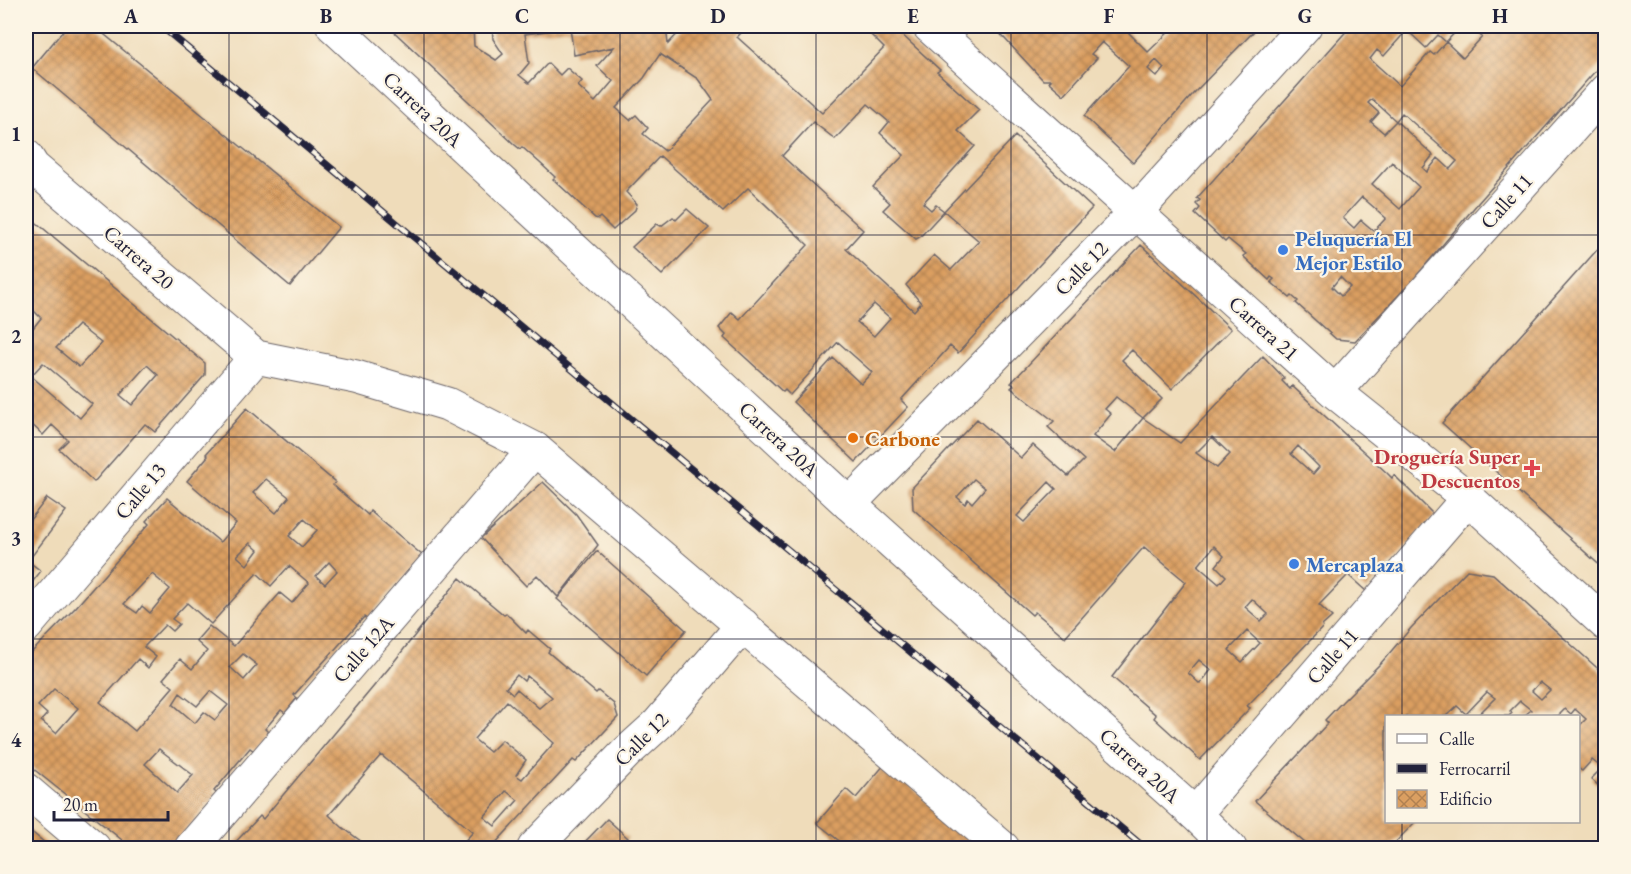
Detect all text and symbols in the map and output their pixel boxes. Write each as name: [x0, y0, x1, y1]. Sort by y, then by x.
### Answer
text: A: [123, 3, 139, 29]
text: B: [320, 3, 332, 29]
text: C: [515, 3, 529, 29]
text: D: [710, 3, 726, 29]
text: E: [907, 3, 919, 29]
text: F: [1104, 3, 1115, 29]
text: G: [1298, 3, 1312, 29]
text: H: [1492, 3, 1508, 29]
street label: Carrera 20A: [377, 65, 469, 153]
text: 1: [11, 121, 21, 147]
street label: Calle 11: [1474, 167, 1538, 235]
street label: Carrera 20: [98, 219, 180, 295]
place label: Peluquería El Mejor Estilo: [1295, 225, 1412, 276]
street label: Calle 12: [1048, 235, 1114, 301]
marker: Peluquería El Mejor Estilo: [1276, 243, 1290, 257]
street label: Carrera 21: [1223, 289, 1305, 367]
text: 2: [11, 323, 22, 349]
street label: Carrera 20A: [733, 395, 825, 483]
place label: Carbone: [865, 425, 940, 452]
marker: Carbone: [846, 431, 860, 445]
place label: Droguería Super Descuentos: [1374, 443, 1520, 494]
street label: Calle 13: [108, 457, 172, 525]
marker: Droguería Super Descuentos: [1525, 461, 1539, 475]
text: 3: [11, 525, 21, 551]
place label: Mercaplaza: [1306, 551, 1405, 578]
marker: Mercaplaza: [1287, 557, 1301, 571]
street label: Calle 12A: [326, 609, 400, 688]
street label: Calle 11: [1300, 622, 1364, 690]
street label: Calle 12: [608, 706, 674, 772]
legend: [1385, 715, 1580, 823]
street label: Carrera 20A: [1094, 722, 1186, 809]
text: 4: [11, 727, 22, 753]
text: Calle: [1439, 727, 1475, 750]
text: Ferrocarril: [1439, 757, 1511, 780]
scale bar: [54, 784, 168, 822]
text: Edificio: [1439, 787, 1492, 810]
text: 20 m: [63, 793, 98, 816]

